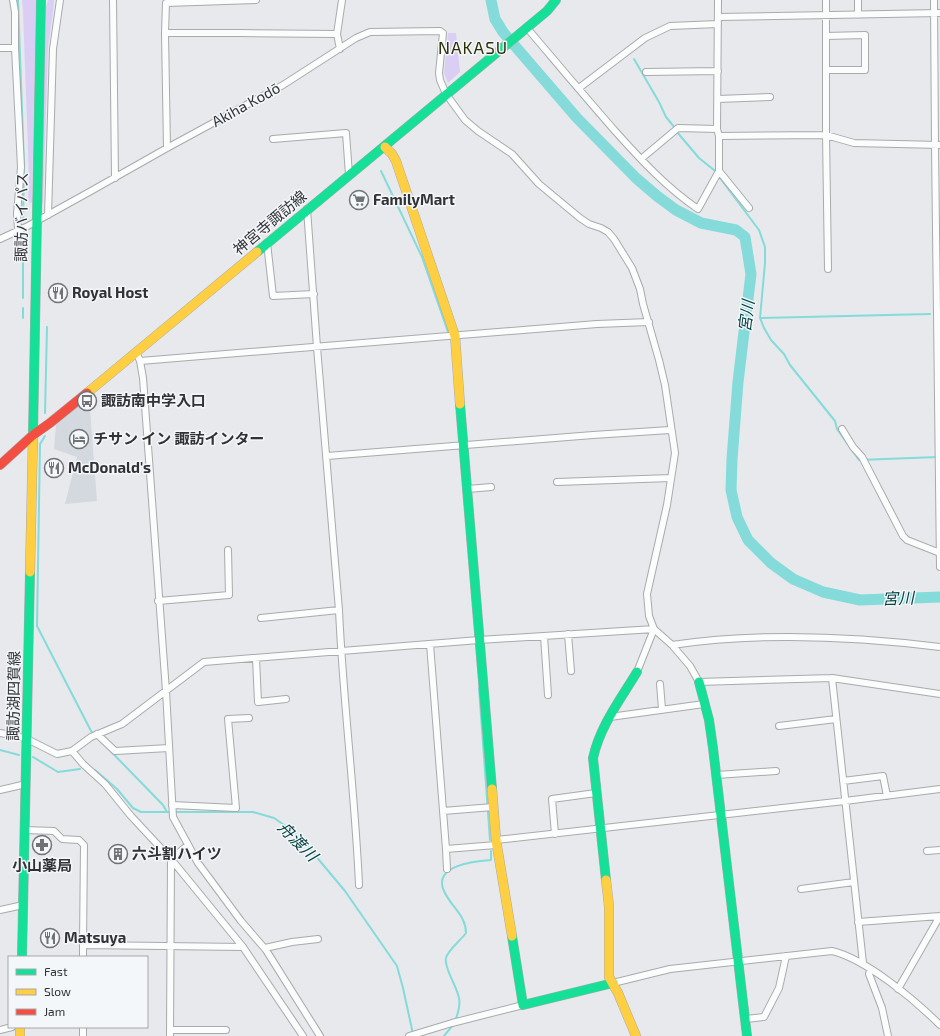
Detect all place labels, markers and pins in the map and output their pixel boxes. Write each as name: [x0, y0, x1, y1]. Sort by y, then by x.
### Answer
supermarket icon: FamilyMart: [348, 189, 370, 211]
place label: FamilyMart: [373, 190, 455, 209]
restaurant icon: Royal Host: [47, 282, 69, 304]
place label: Royal Host: [72, 283, 148, 302]
bus stop icon: 諏訪南中学入口: [76, 390, 98, 412]
place label: 諏訪南中学入口: [101, 391, 206, 409]
hotel icon: チサン イン 諏訪インター: [68, 428, 90, 450]
place label: チサン イン 諏訪インター: [93, 429, 264, 447]
restaurant icon: McDonald's: [43, 457, 65, 479]
place label: McDonald's: [68, 458, 151, 476]
pharmacy icon: 小山薬局: [31, 834, 53, 856]
building icon: 六斗割ハイツ: [107, 843, 129, 865]
place label: 六斗割ハイツ: [132, 844, 222, 862]
place label: 小山薬局: [12, 856, 72, 874]
restaurant icon: Matsuya: [39, 927, 61, 949]
place label: Matsuya: [64, 928, 126, 947]

